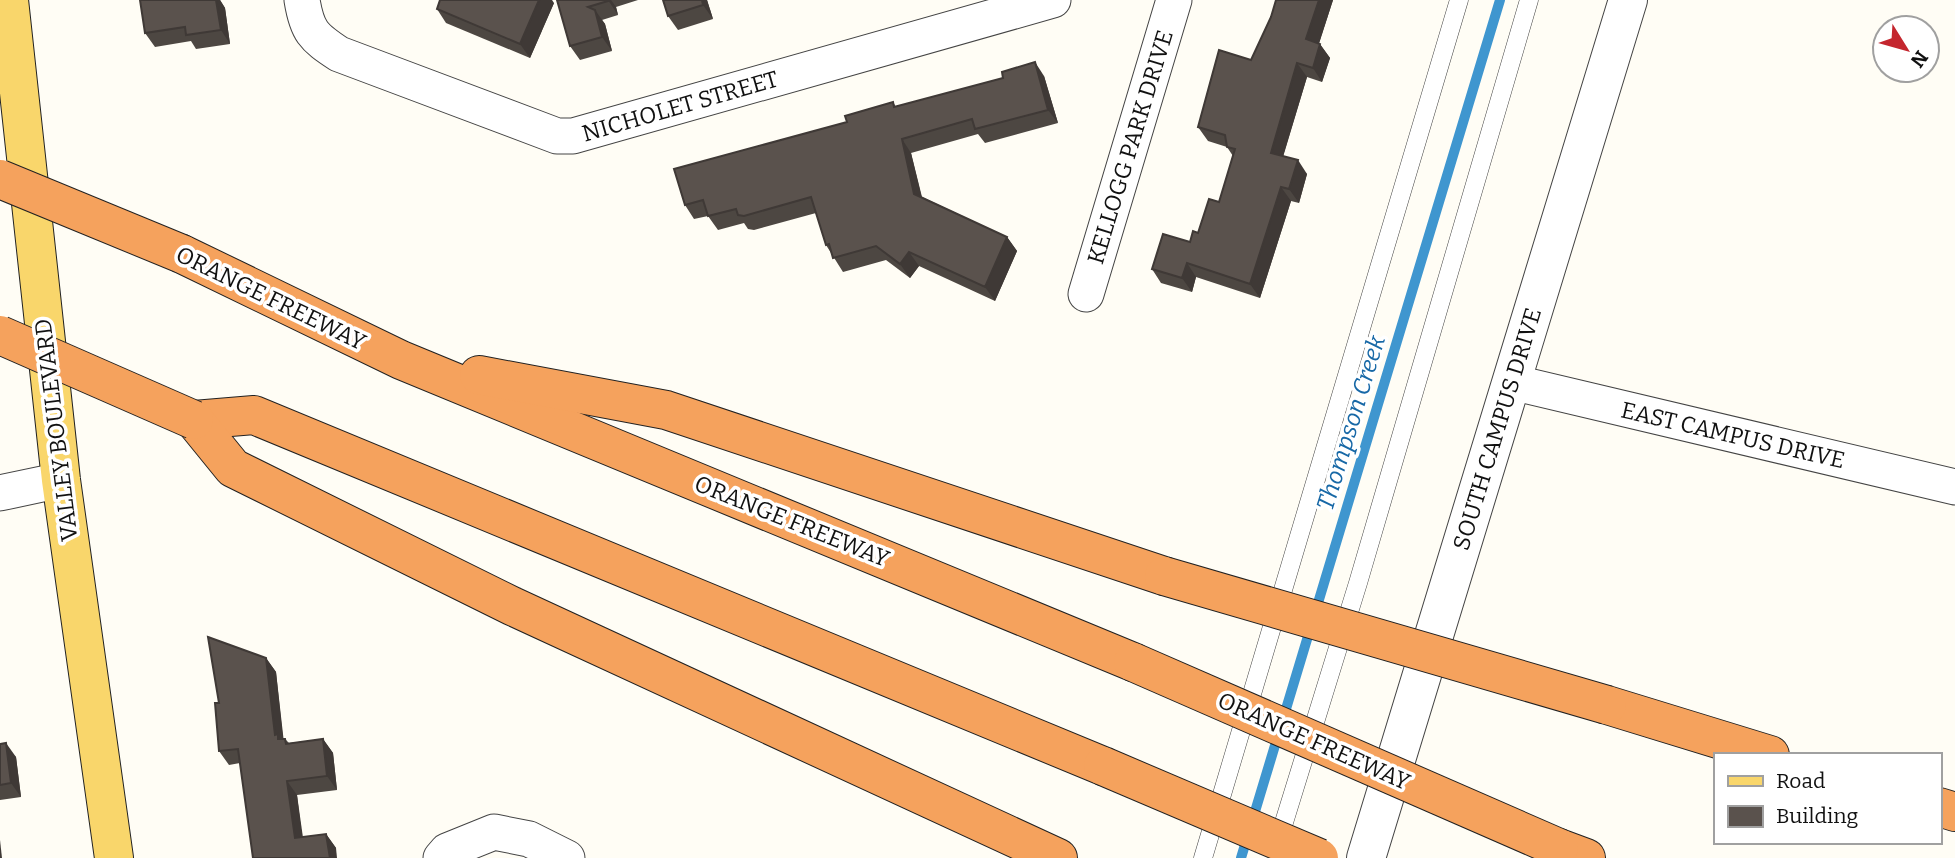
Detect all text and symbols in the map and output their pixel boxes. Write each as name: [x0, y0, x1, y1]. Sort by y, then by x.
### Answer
north arrow: [1871, 14, 1941, 84]
street label: KELLOGG PARK DRIVE: [1081, 27, 1179, 267]
text: N: [1905, 46, 1933, 72]
street label: NICHOLET STREET: [579, 65, 781, 147]
street label: ORANGE FREEWAY: [172, 240, 371, 356]
street label: SOUTH CAMPUS DRIVE: [1447, 305, 1547, 553]
street label: VALLEY BOULEVARD: [28, 317, 84, 543]
water label: Thompson Creek: [1311, 331, 1391, 514]
street label: EAST CAMPUS DRIVE: [1618, 396, 1848, 474]
street label: ORANGE FREEWAY: [691, 469, 894, 573]
street label: ORANGE FREEWAY: [1213, 686, 1415, 796]
legend: [1714, 753, 1941, 844]
text: Road: [1776, 768, 1825, 794]
text: Building: [1776, 803, 1859, 829]

